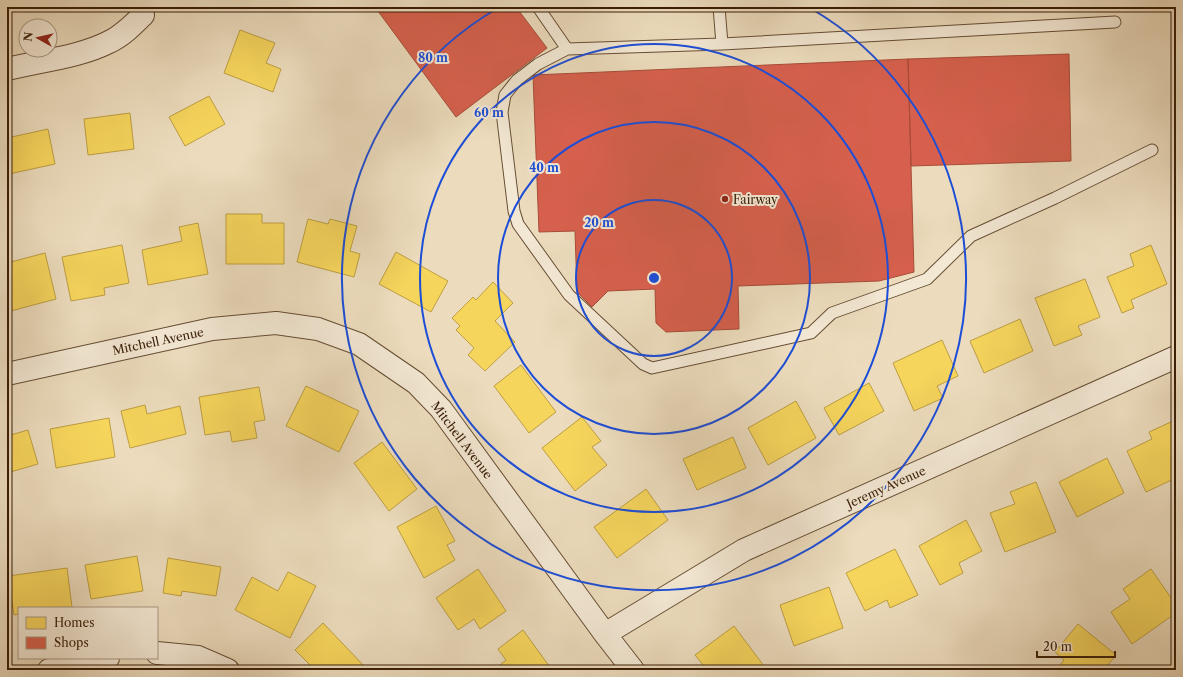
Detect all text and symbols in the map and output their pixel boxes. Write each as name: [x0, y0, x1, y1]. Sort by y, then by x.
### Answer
north arrow: [18, 18, 58, 58]
text: N: [21, 30, 36, 42]
text: 80 m: [418, 50, 448, 65]
text: 60 m: [474, 105, 504, 120]
text: 40 m: [529, 160, 559, 175]
place label: Fairway: [733, 192, 778, 207]
marker: Fairway: [720, 194, 730, 204]
text: 20 m: [584, 215, 614, 230]
centre of rings: [647, 271, 661, 285]
street label: Mitchell Avenue: [111, 324, 205, 358]
street label: Mitchell Avenue: [428, 398, 496, 482]
street label: Jeremy Avenue: [842, 463, 928, 512]
legend: [18, 607, 158, 659]
text: Homes: [54, 615, 94, 630]
scale bar: [1037, 633, 1115, 659]
text: Shops: [54, 635, 89, 650]
text: 20 m: [1043, 639, 1072, 654]

